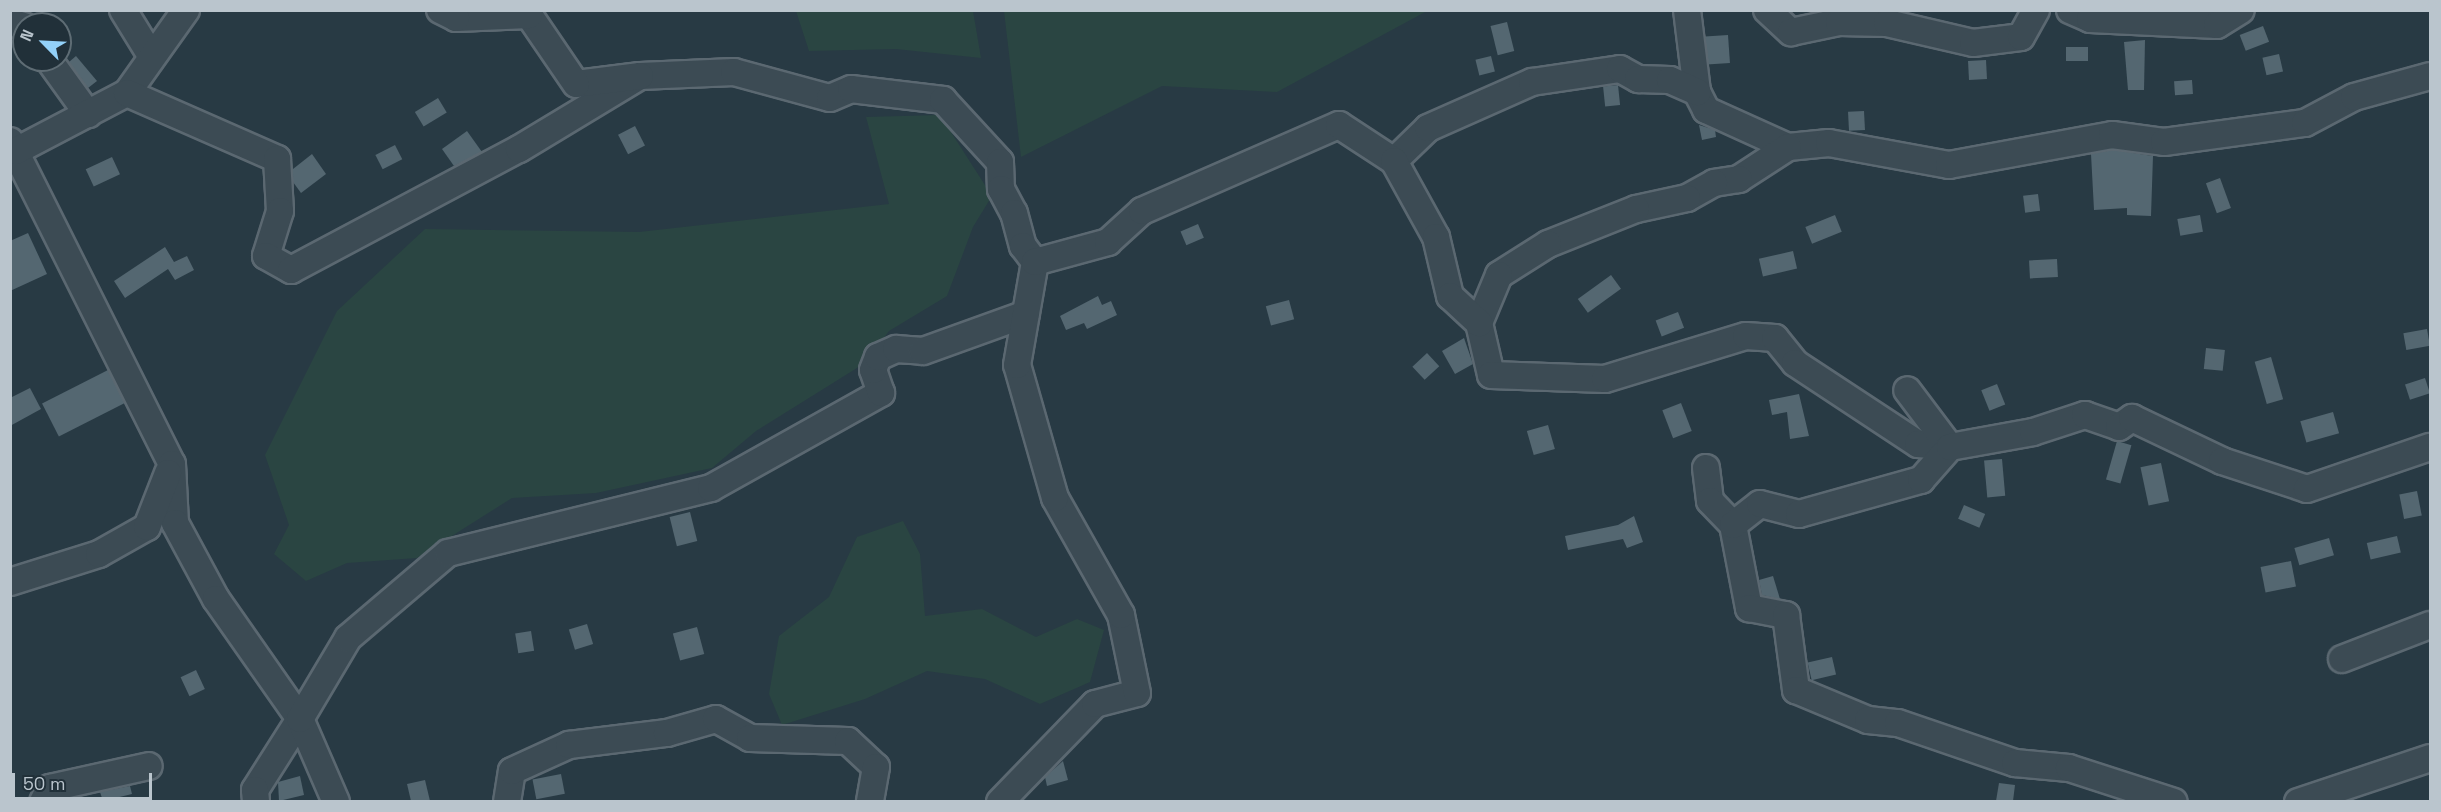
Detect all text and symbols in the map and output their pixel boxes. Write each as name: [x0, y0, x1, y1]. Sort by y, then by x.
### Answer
north arrow: [12, 12, 72, 72]
text: N: [15, 26, 39, 44]
scale bar: [15, 761, 154, 799]
text: 50 m: [23, 772, 65, 795]

